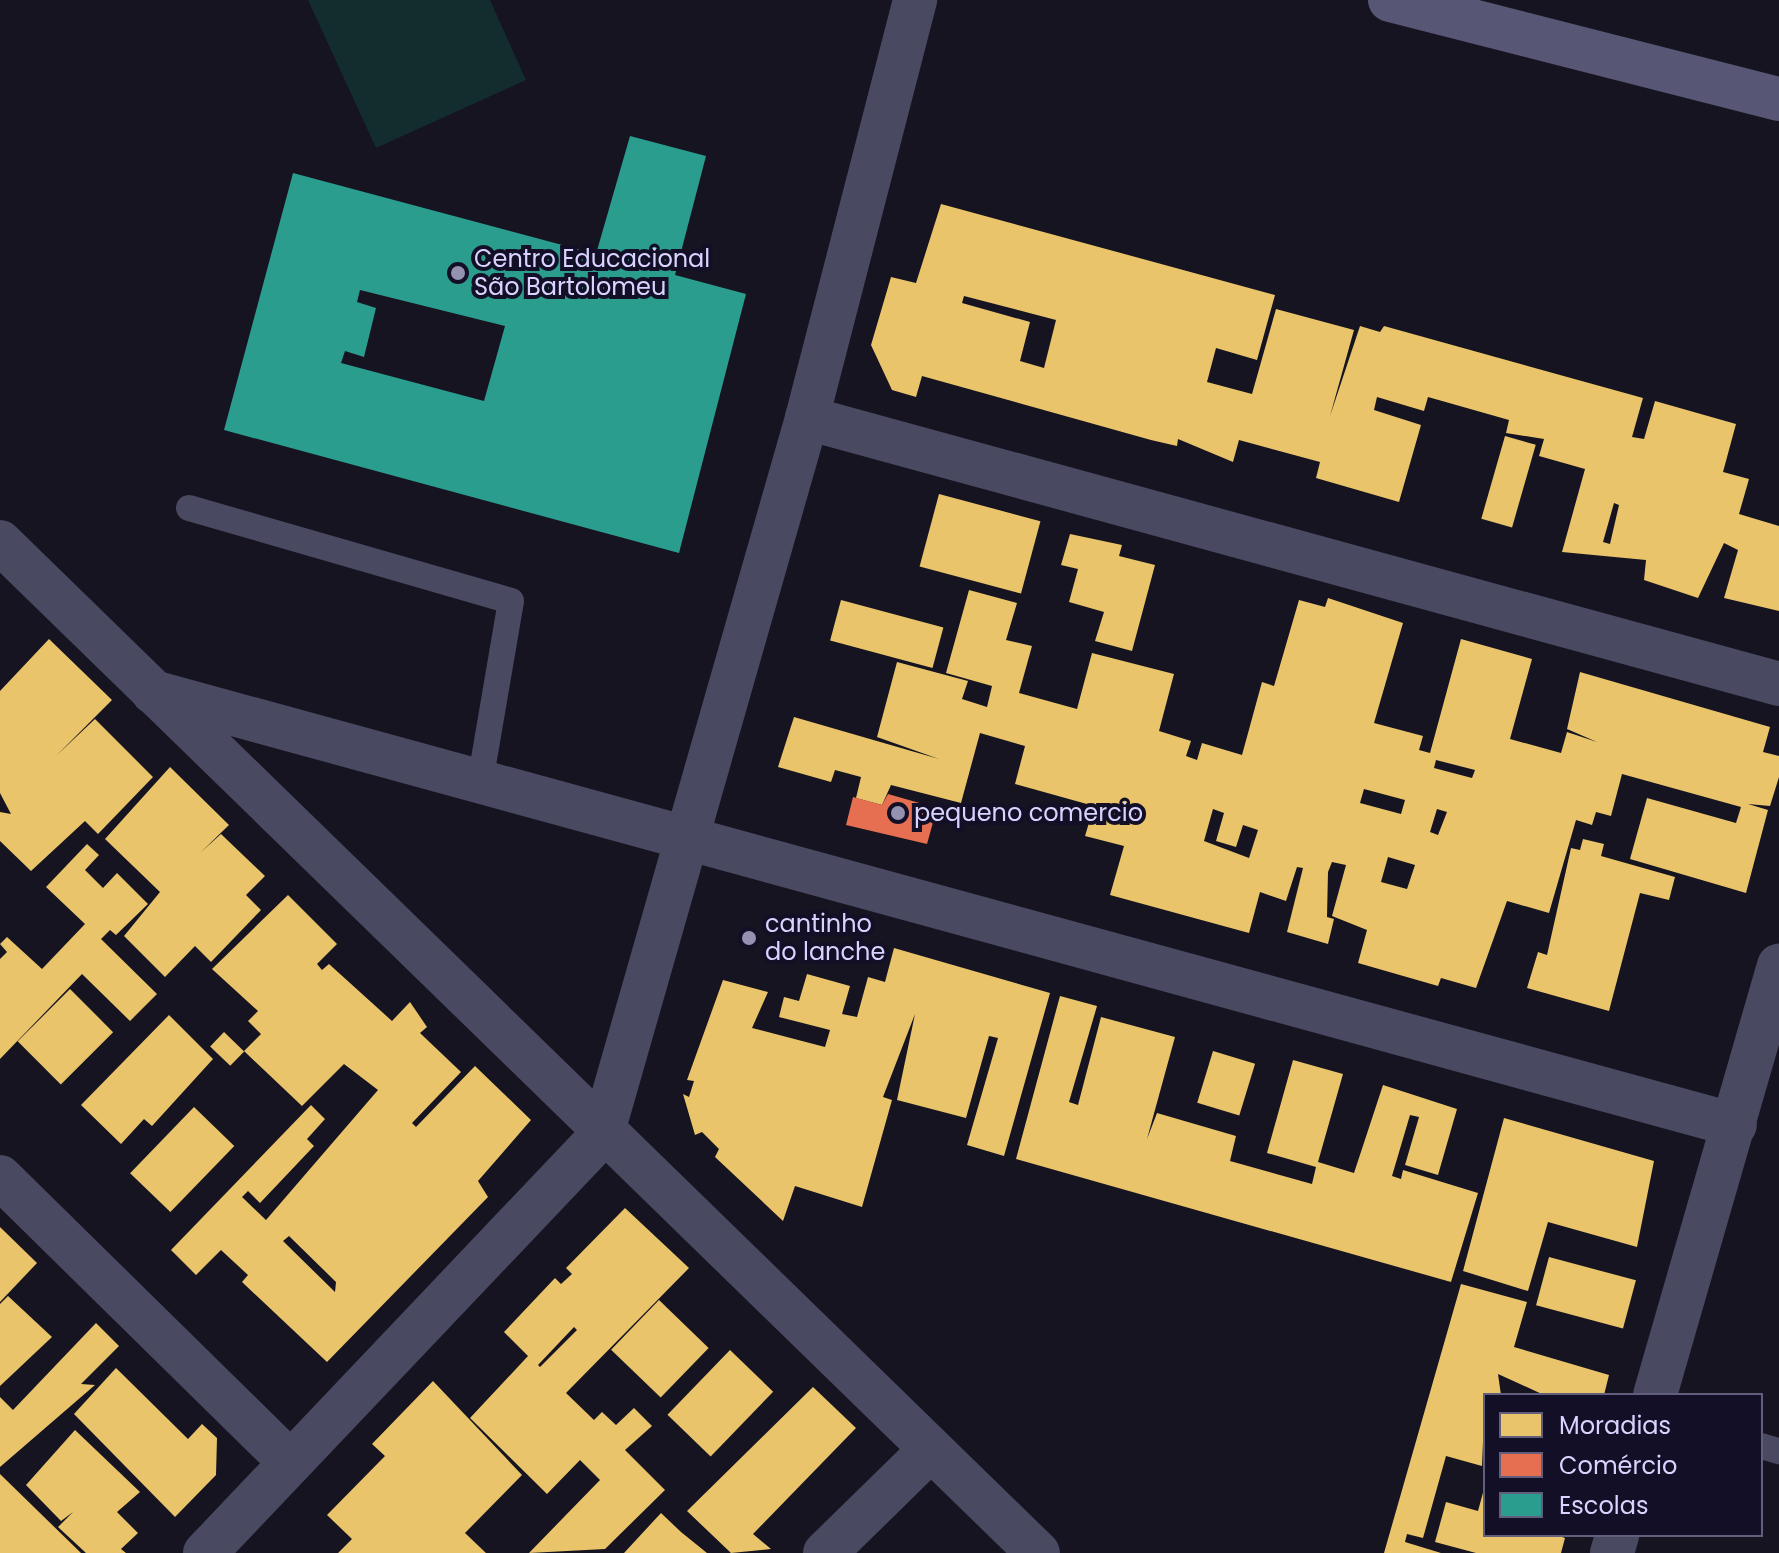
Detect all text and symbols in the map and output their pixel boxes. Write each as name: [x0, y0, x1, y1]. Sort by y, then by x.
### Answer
place label: Centro Educacional São Bartolomeu: [474, 245, 710, 301]
marker: Centro Educacional São Bartolomeu: [449, 264, 467, 282]
place label: pequeno comercio: [914, 799, 1143, 827]
marker: pequeno comercio: [889, 804, 907, 822]
place label: cantinho do lanche: [765, 910, 885, 966]
marker: cantinho do lanche: [740, 929, 758, 947]
legend: [1483, 1393, 1763, 1537]
text: Moradias: [1559, 1409, 1671, 1442]
text: Comércio: [1559, 1449, 1677, 1482]
text: Escolas: [1559, 1489, 1648, 1522]

